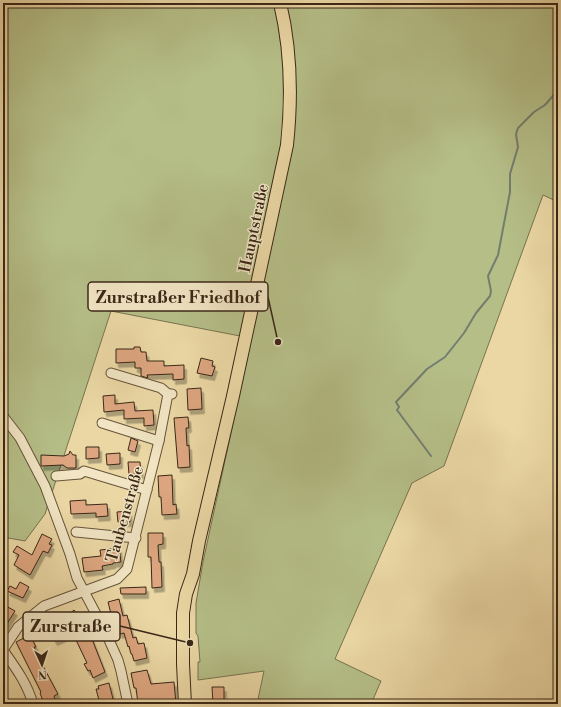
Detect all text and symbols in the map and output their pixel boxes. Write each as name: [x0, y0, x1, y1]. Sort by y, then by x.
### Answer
street label: Hauptstraße: [235, 182, 273, 274]
callout: Zurstraßer Friedhof: [88, 282, 268, 311]
text: Zurstraßer Friedhof: [96, 287, 262, 309]
street label: Taubenstraße: [102, 464, 148, 565]
callout: Zurstraße: [23, 612, 120, 641]
text: Zurstraße: [30, 616, 112, 638]
north arrow: [22, 645, 62, 685]
text: N: [37, 667, 47, 681]

